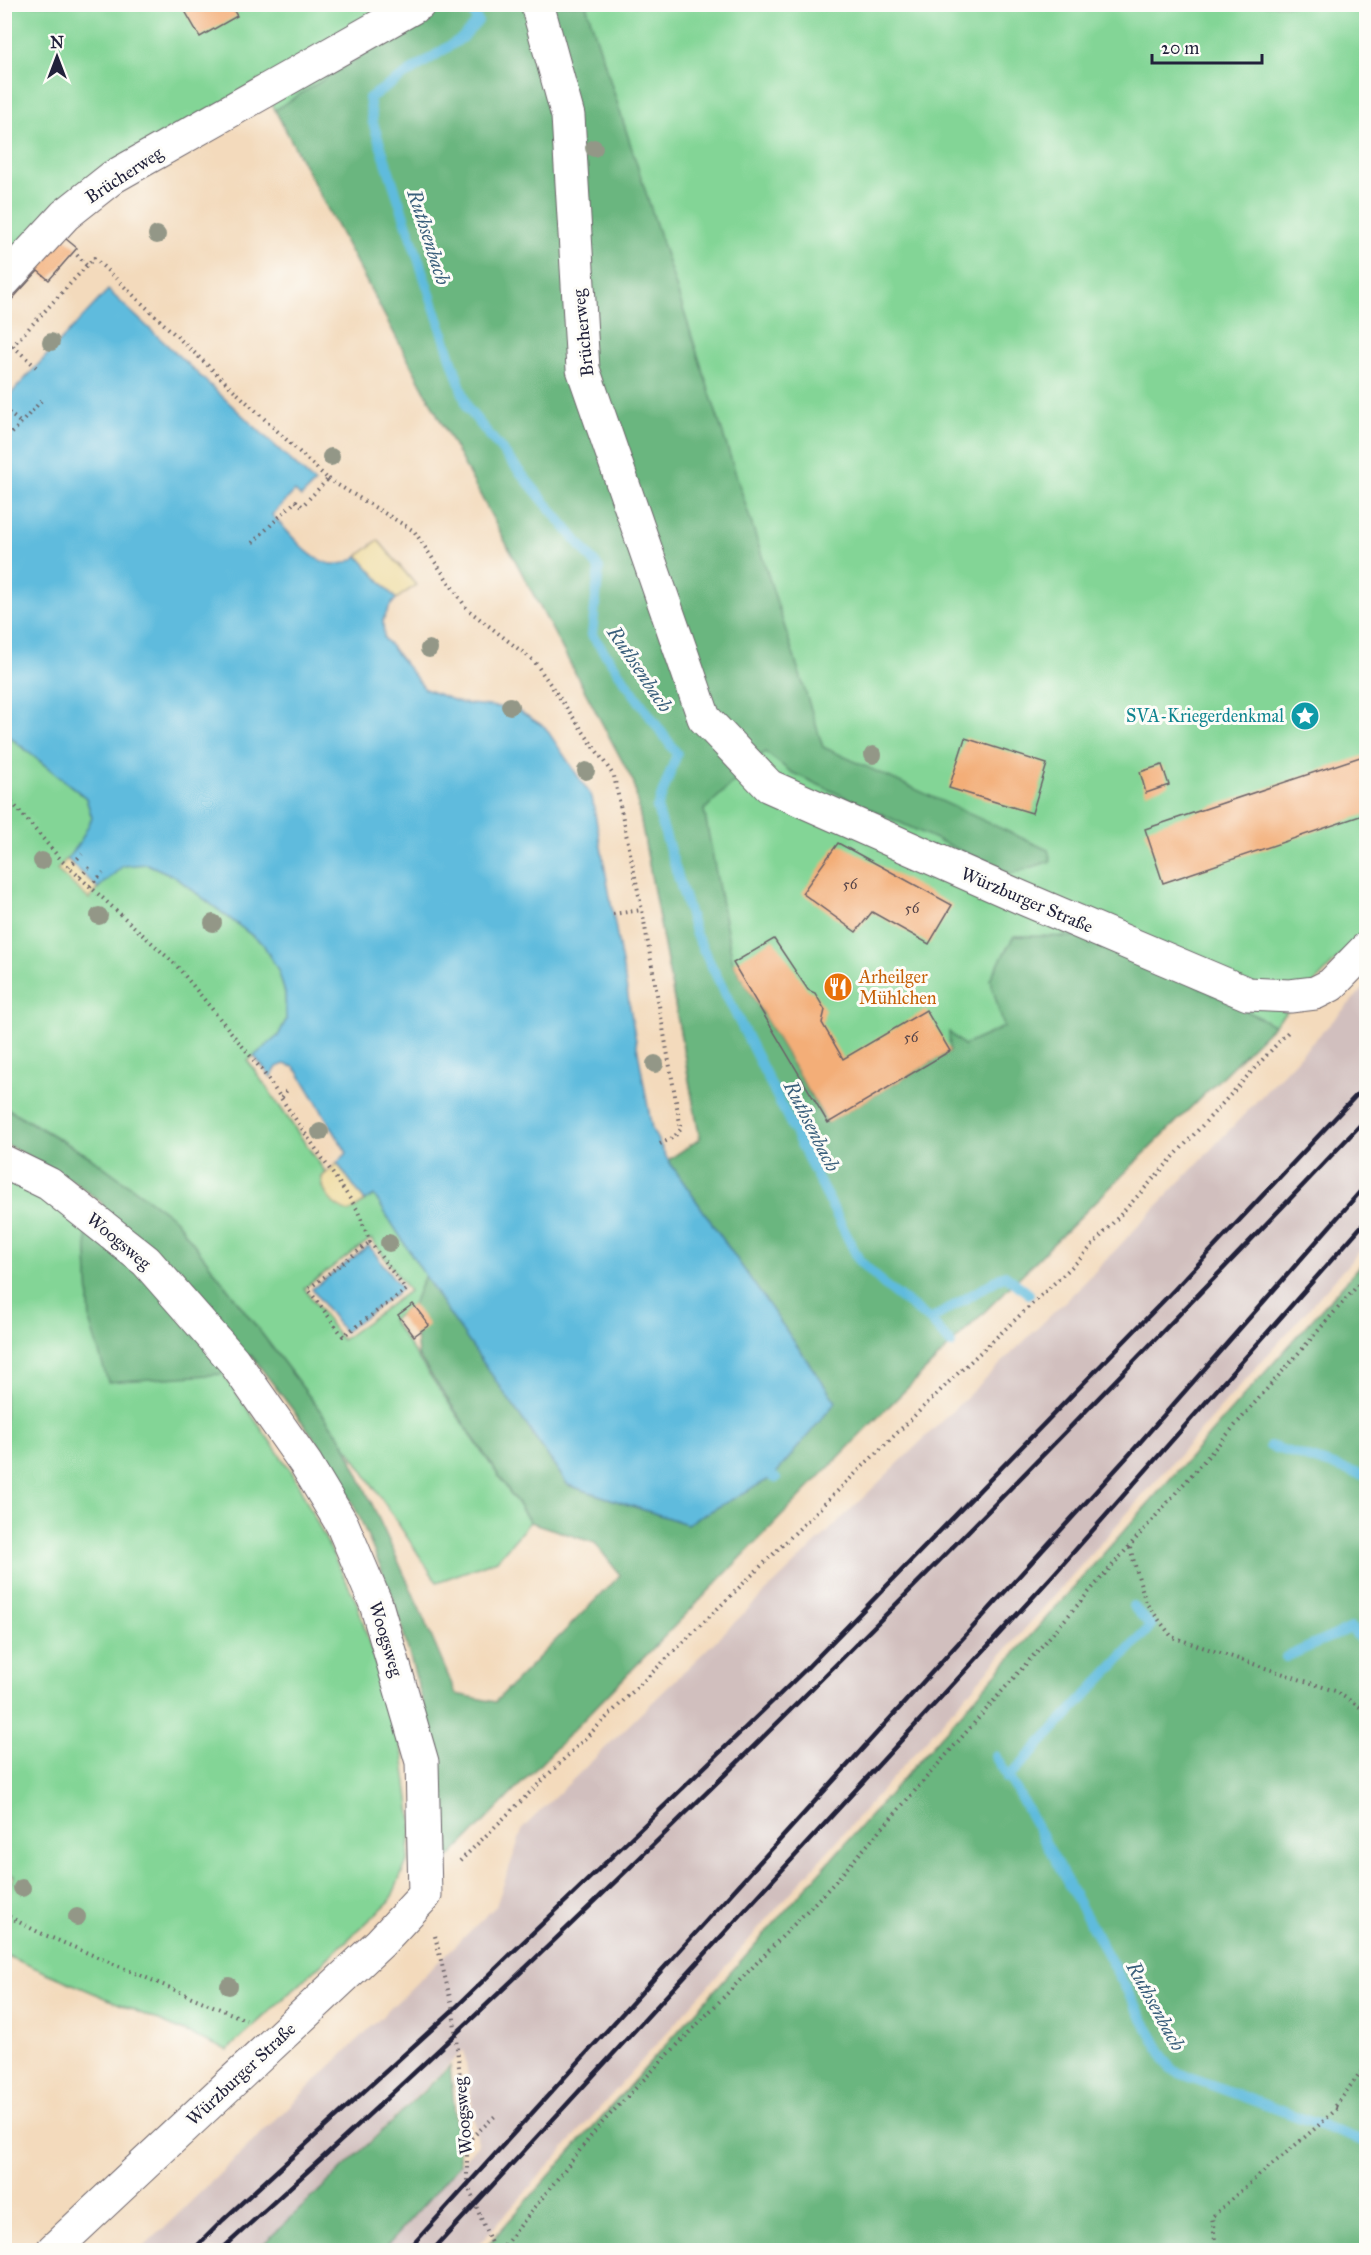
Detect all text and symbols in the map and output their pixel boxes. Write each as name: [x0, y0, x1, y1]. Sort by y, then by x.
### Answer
north arrow: [27, 27, 87, 87]
scale bar: [1152, 27, 1262, 65]
text: N: [50, 33, 64, 52]
text: 20 m: [1161, 37, 1199, 59]
street label: Brücherweg: [81, 142, 168, 209]
water label: Ruthsenbach: [402, 185, 456, 288]
street label: Brücherweg: [567, 288, 600, 378]
water label: Ruthsenbach: [602, 620, 678, 717]
place icon: SVA-Kriegerdenkmal: [1289, 700, 1321, 732]
place label: SVA-Kriegerdenkmal: [1126, 705, 1284, 728]
street label: Würzburger Straße: [957, 862, 1096, 939]
house number: 56: [843, 875, 859, 893]
house number: 56: [905, 899, 921, 917]
place label: Arheilger Mühlchen: [858, 966, 937, 1009]
restaurant icon: Arheilger Mühlchen: [822, 971, 854, 1003]
house number: 56: [904, 1028, 920, 1046]
water label: Ruthsenbach: [778, 1076, 845, 1176]
street label: Woogsweg: [82, 1208, 156, 1275]
street label: Woogsweg: [363, 1599, 408, 1680]
water label: Ruthsenbach: [1121, 1956, 1191, 2055]
street label: Würzburger Straße: [182, 2018, 301, 2131]
street label: Woogsweg: [449, 2076, 478, 2155]

